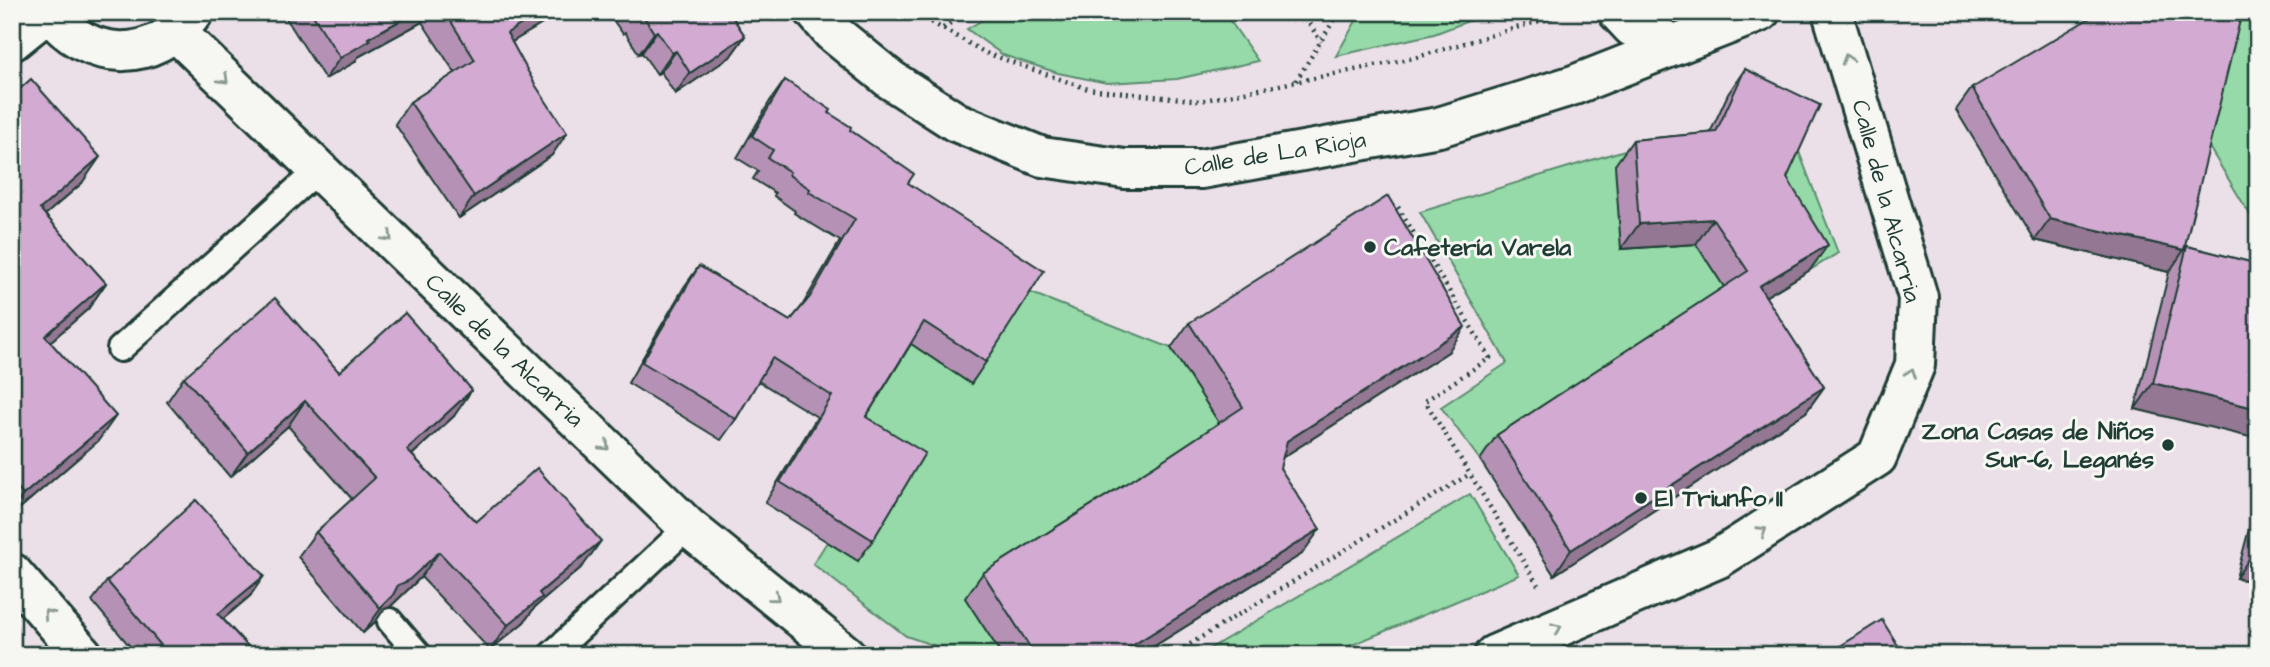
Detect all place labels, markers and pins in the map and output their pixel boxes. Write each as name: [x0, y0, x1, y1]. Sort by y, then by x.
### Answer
place label: Cafetería Varela: [1384, 231, 1572, 265]
marker: Cafetería Varela: [1362, 239, 1378, 255]
place label: Zona Casas de Niños Sur-6, Leganés: [1922, 415, 2154, 478]
marker: Zona Casas de Niños Sur-6, Leganés: [2160, 437, 2176, 453]
place label: El Triunfo II: [1655, 482, 1783, 516]
marker: El Triunfo II: [1633, 490, 1649, 506]

